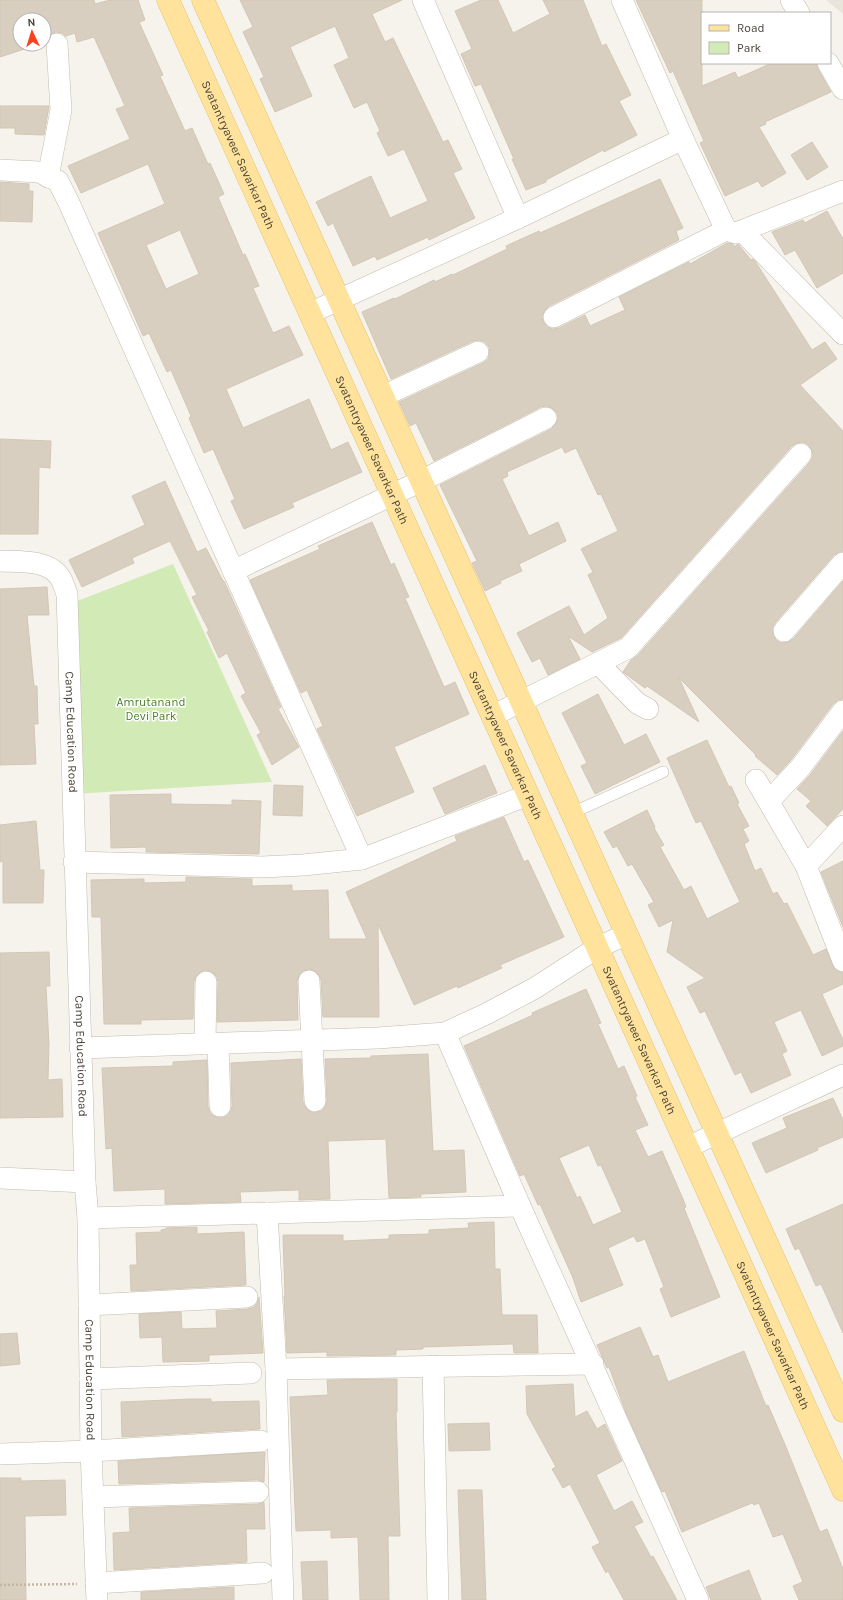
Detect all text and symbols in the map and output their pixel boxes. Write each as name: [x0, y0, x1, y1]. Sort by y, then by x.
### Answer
north arrow: [12, 12, 52, 52]
legend: [701, 12, 831, 64]
text: N: [27, 16, 36, 29]
text: Road: [737, 21, 765, 35]
text: Park: [737, 41, 762, 55]
street label: Svatantryaveer Savarkar Path: [198, 78, 278, 231]
street label: Svatantryaveer Savarkar Path: [332, 374, 412, 526]
street label: Svatantryaveer Savarkar Path: [466, 669, 545, 822]
street label: Camp Education Road: [62, 671, 80, 793]
park label: Amrutanand Devi Park: [116, 695, 186, 723]
street label: Svatantryaveer Savarkar Path: [600, 964, 679, 1117]
street label: Camp Education Road: [72, 995, 90, 1117]
street label: Svatantryaveer Savarkar Path: [733, 1259, 813, 1412]
street label: Camp Education Road: [82, 1319, 98, 1441]

